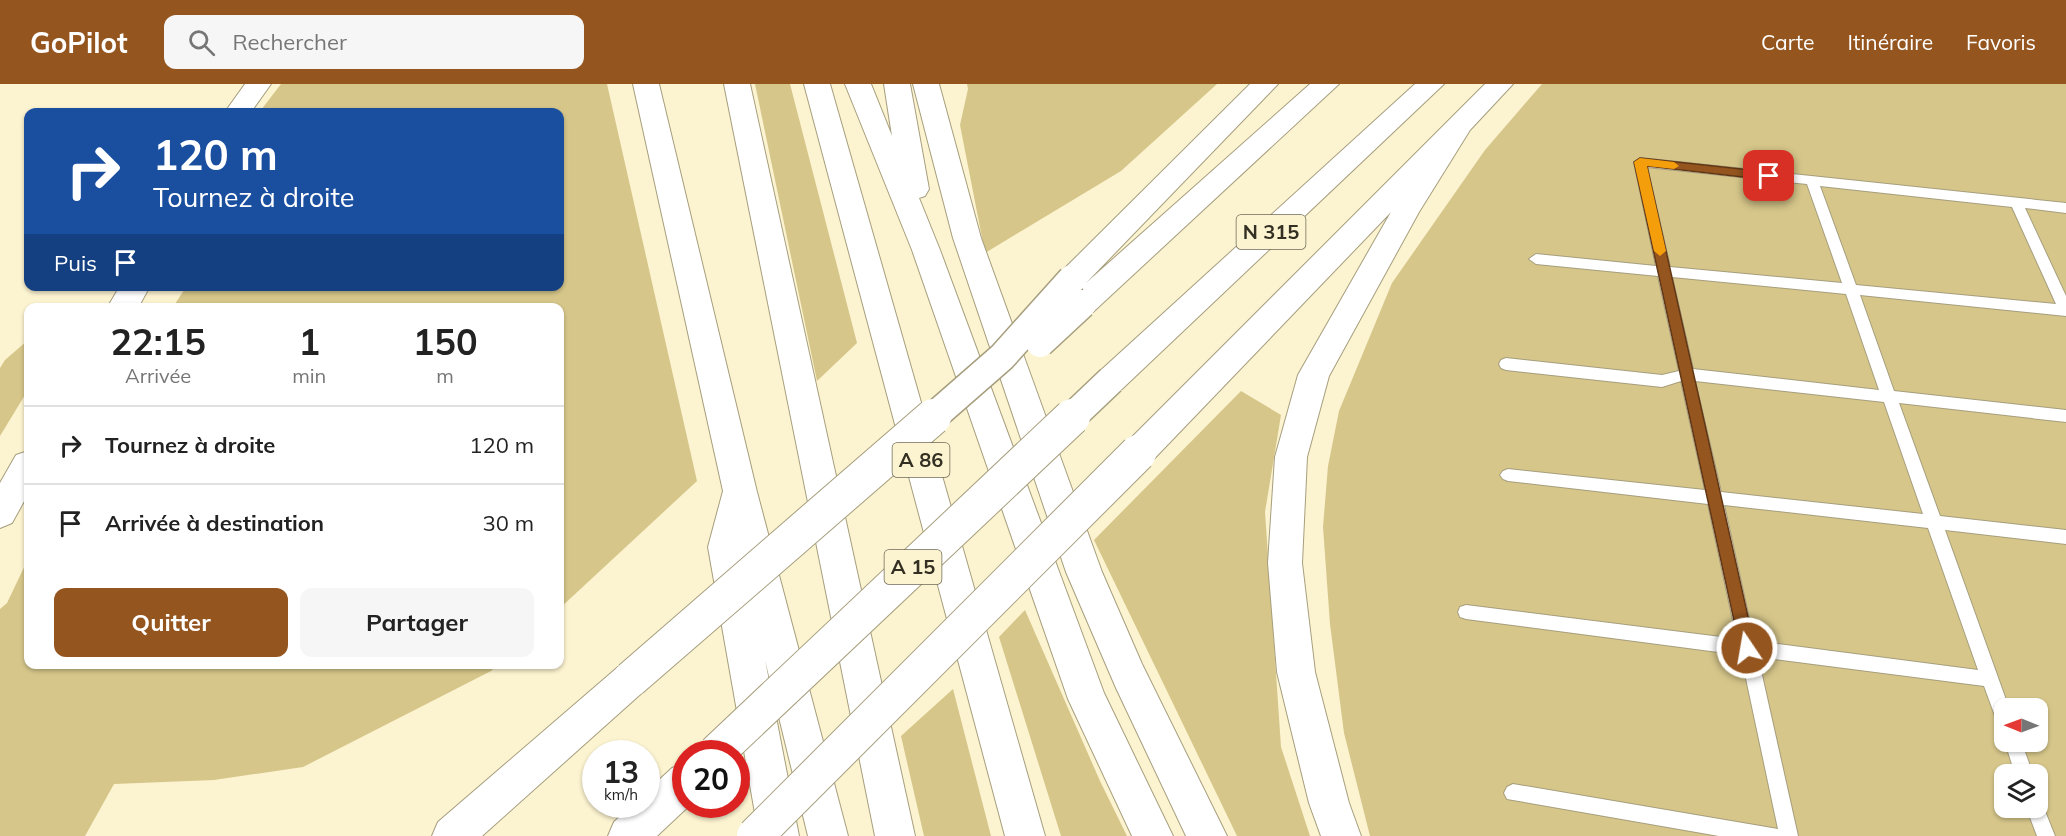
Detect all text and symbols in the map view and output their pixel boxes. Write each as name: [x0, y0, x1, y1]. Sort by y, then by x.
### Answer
search box: [164, 15, 584, 69]
text: GoPilot: [30, 25, 128, 60]
icon: search: [185, 26, 218, 59]
text: Rechercher: [233, 28, 347, 56]
text: Carte: [1761, 29, 1815, 55]
text: Itinéraire: [1848, 29, 1933, 55]
text: Favoris: [1966, 29, 2036, 55]
text: 120 m: [153, 128, 278, 181]
icon: right: [54, 132, 132, 210]
pin: [1743, 150, 1794, 201]
icon: arrive: [1752, 159, 1785, 192]
text: Tournez à droite: [153, 180, 354, 214]
road number: N 315: [1236, 215, 1306, 249]
icon: arrive: [109, 246, 142, 279]
text: Puis: [54, 249, 97, 277]
text: 22:15: [110, 319, 206, 364]
text: 1: [298, 319, 320, 364]
text: 150: [413, 319, 478, 364]
text: Arrivée: [125, 363, 191, 388]
text: min: [292, 363, 326, 388]
text: m: [436, 363, 454, 388]
icon: right: [54, 429, 87, 462]
text: Tournez à droite: [105, 431, 275, 459]
text: 120 m: [469, 431, 534, 459]
road number: A 86: [892, 443, 950, 477]
icon: arrive: [54, 507, 87, 540]
text: Arrivée à destination: [105, 509, 324, 537]
text: 30 m: [483, 509, 534, 537]
road number: A 15: [884, 550, 942, 584]
button: Quitter: [54, 588, 288, 657]
button: Partager: [300, 588, 534, 657]
position arrow: [1715, 616, 1779, 680]
north arrow: [1994, 698, 2048, 752]
map controls: [1994, 698, 2048, 818]
speed limit sign: 20: [672, 740, 750, 818]
text: 13: [603, 753, 639, 791]
button: layers: [1994, 764, 2048, 818]
text: km/h: [604, 785, 638, 804]

